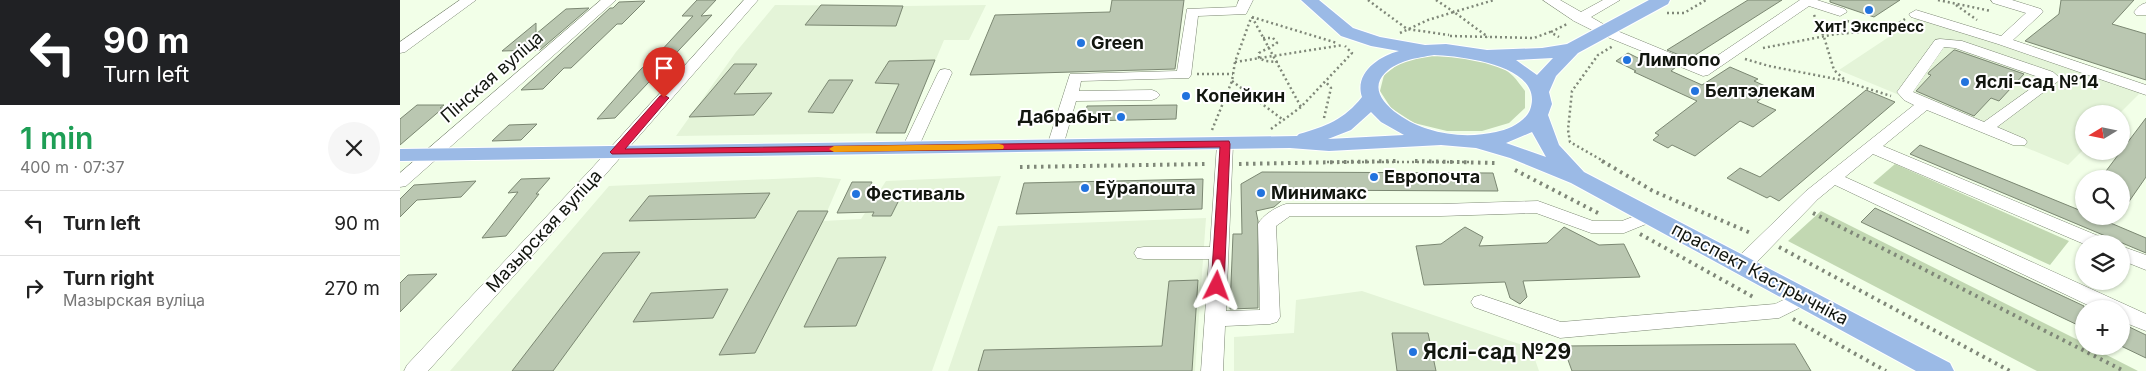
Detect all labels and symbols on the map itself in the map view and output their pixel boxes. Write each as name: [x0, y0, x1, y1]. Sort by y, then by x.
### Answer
marker: Хит! Экспресс: [1863, 4, 1875, 16]
place label: Хит! Экспресс: [1814, 17, 1924, 36]
street label: Пінская вуліца: [436, 27, 547, 127]
place label: Green: [1091, 32, 1144, 53]
marker: Green: [1075, 37, 1087, 49]
pin: [643, 47, 685, 98]
place label: Лимпопо: [1637, 49, 1720, 70]
marker: Лимпопо: [1621, 54, 1633, 66]
place label: Яслі-сад №14: [1975, 71, 2099, 92]
marker: Яслі-сад №14: [1959, 76, 1971, 88]
place label: Белтэлекам: [1705, 80, 1815, 101]
place label: Копейкин: [1196, 85, 1285, 106]
marker: Белтэлекам: [1689, 85, 1701, 97]
marker: Копейкин: [1180, 90, 1192, 102]
north arrow: [2075, 105, 2130, 160]
place label: Дабрабыт: [1017, 106, 1111, 127]
marker: Дабрабыт: [1115, 111, 1127, 123]
street label: Мазырская вуліца: [481, 165, 606, 296]
place label: Европочта: [1384, 166, 1480, 187]
marker: Европочта: [1368, 171, 1380, 183]
place label: Еўрапошта: [1095, 177, 1196, 198]
marker: Еўрапошта: [1079, 182, 1091, 194]
place label: Минимакс: [1271, 182, 1367, 203]
place label: Фестиваль: [866, 183, 965, 204]
marker: Минимакс: [1255, 187, 1267, 199]
marker: Фестиваль: [850, 188, 862, 200]
street label: праспект Кастрычніка: [1668, 218, 1852, 329]
position arrow: [1190, 259, 1242, 311]
place label: Яслі-сад №29: [1423, 339, 1571, 364]
marker: Яслі-сад №29: [1407, 346, 1419, 358]

